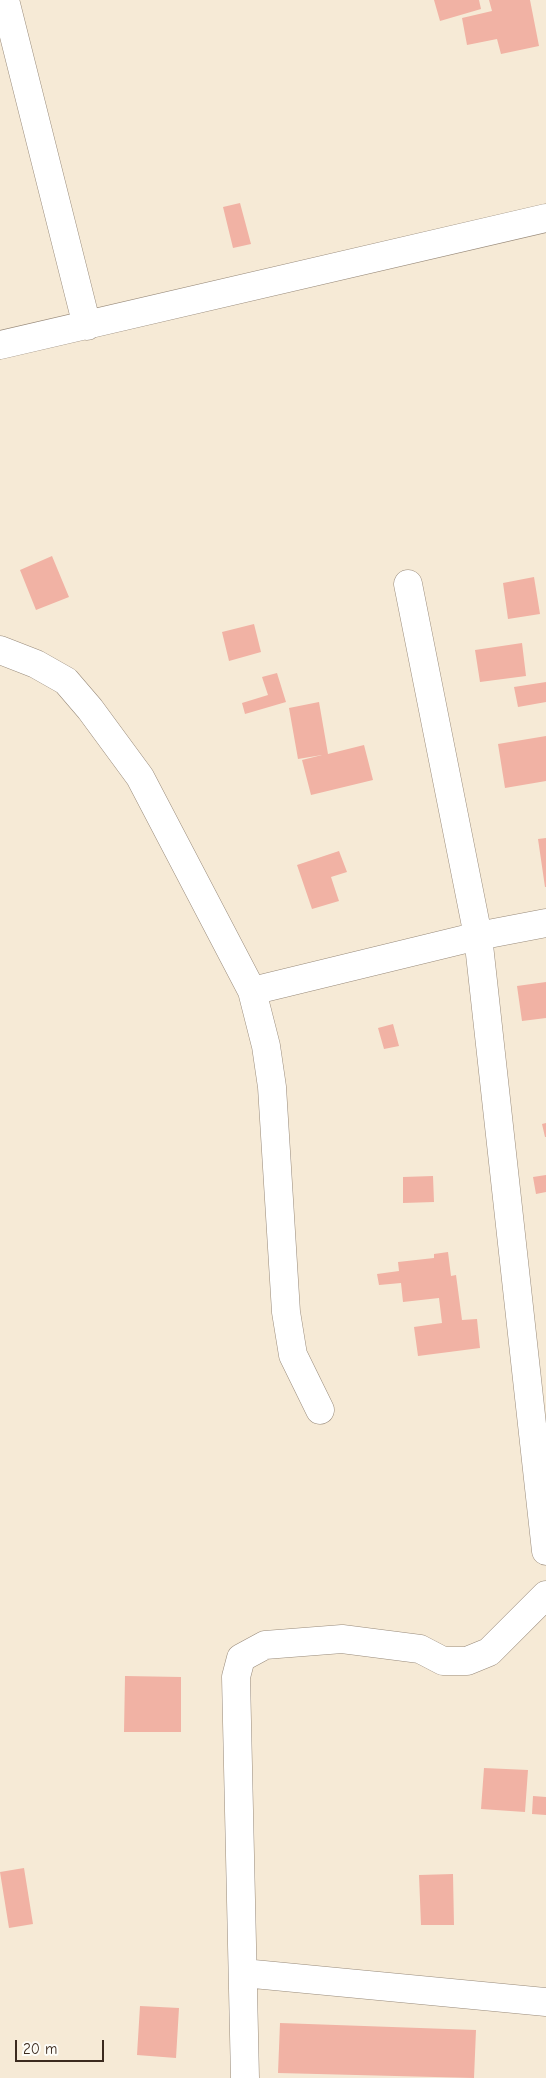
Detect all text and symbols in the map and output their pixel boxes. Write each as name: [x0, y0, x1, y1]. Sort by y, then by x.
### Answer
scale bar: [18, 2030, 106, 2062]
text: 20 m: [23, 2040, 57, 2058]

